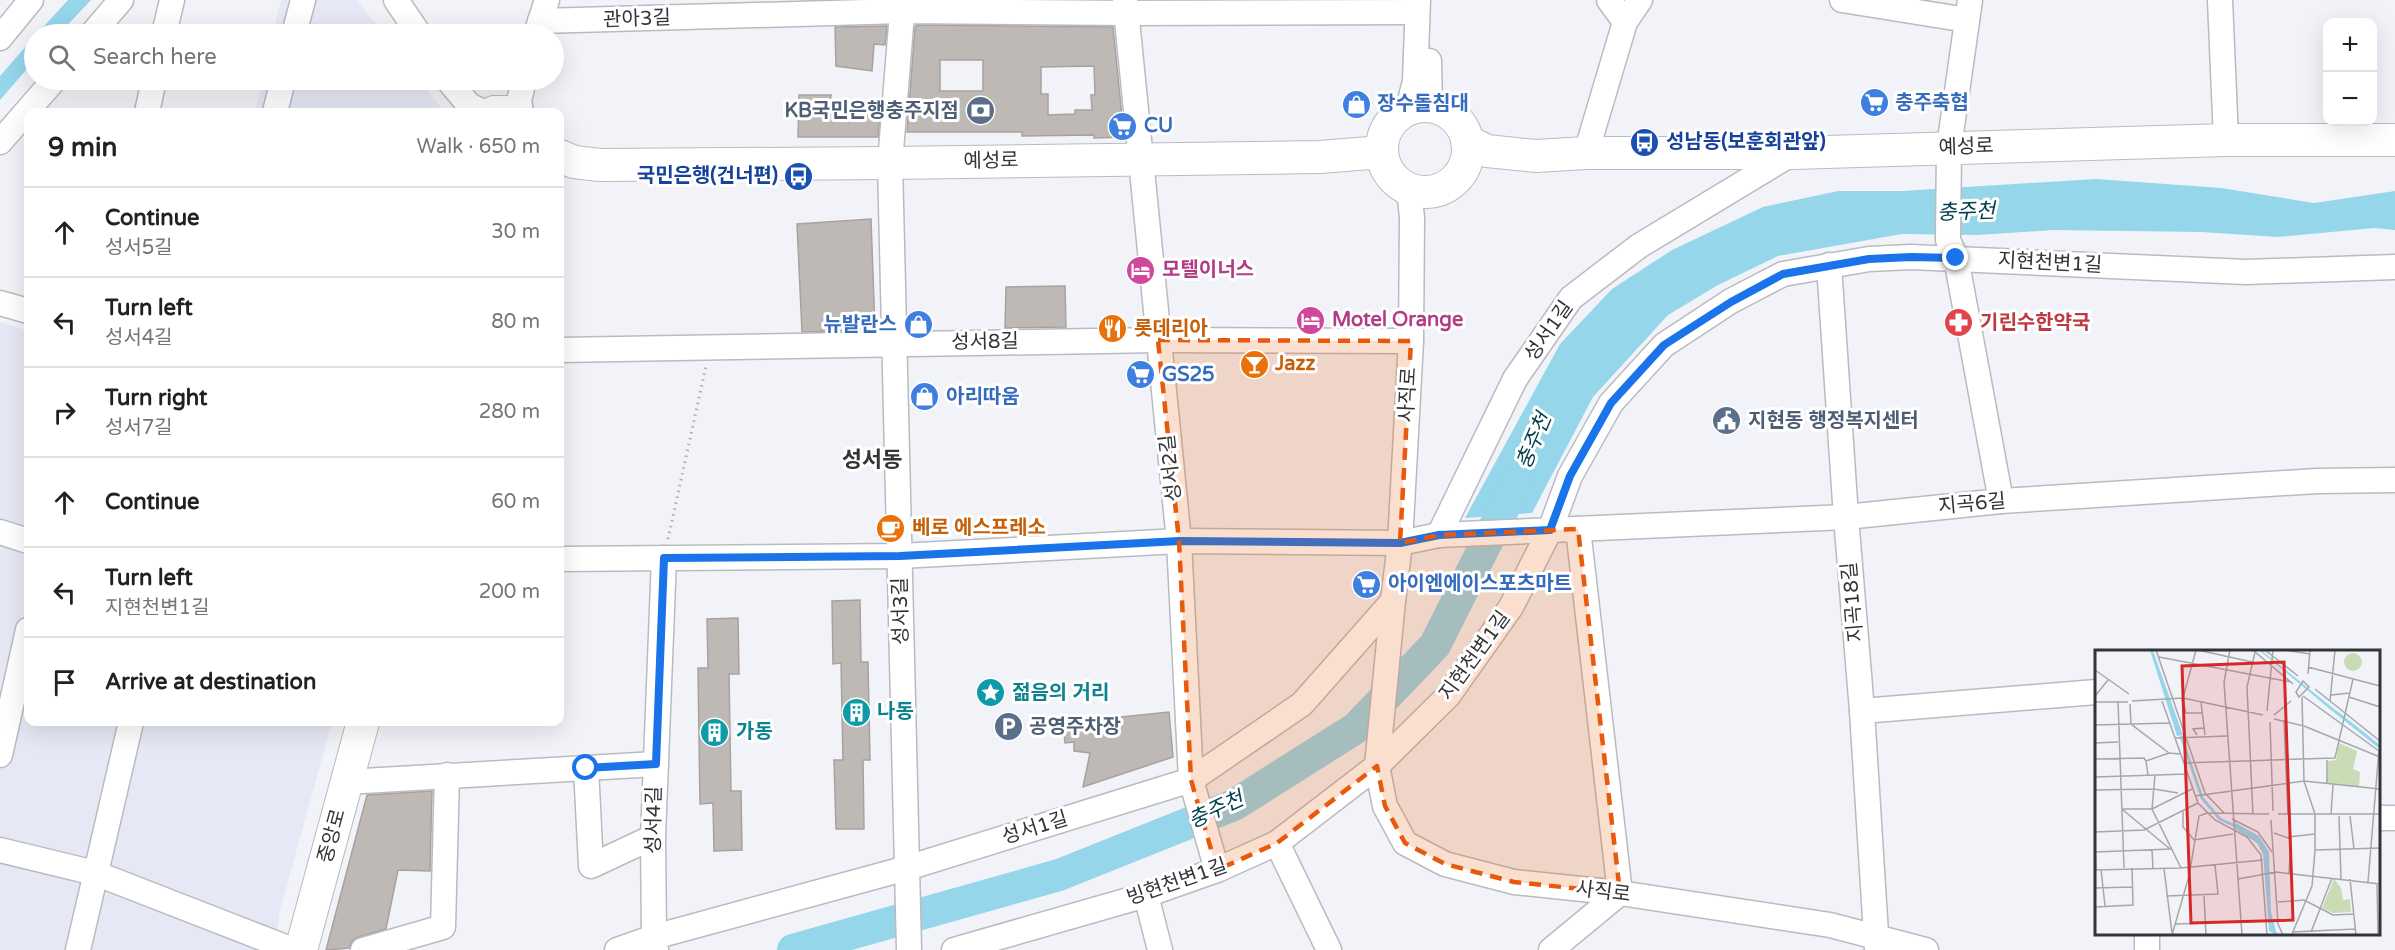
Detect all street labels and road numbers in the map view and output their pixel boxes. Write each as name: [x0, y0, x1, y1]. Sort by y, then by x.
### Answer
street label: 관아3길: [603, 6, 671, 32]
street label: 예성로: [1938, 134, 1994, 160]
street label: 예성로: [963, 149, 1019, 173]
street label: 지현천변1길: [1997, 248, 2103, 278]
street label: 성서1길: [1520, 296, 1578, 366]
street label: 성서8길: [951, 329, 1019, 355]
street label: 사직로: [1395, 367, 1421, 423]
street label: 성서2길: [1156, 433, 1186, 503]
street label: 지곡6길: [1937, 489, 2007, 519]
street label: 지곡18길: [1838, 561, 1868, 643]
street label: 성서3길: [888, 577, 914, 645]
street label: 지현천변1길: [1435, 607, 1515, 705]
street label: 성서4길: [641, 786, 667, 854]
street label: 중앙로: [313, 806, 351, 866]
street label: 성서1길: [999, 807, 1071, 849]
street label: 빙현천변1길: [1124, 854, 1230, 910]
street label: 사직로: [1574, 877, 1632, 907]

